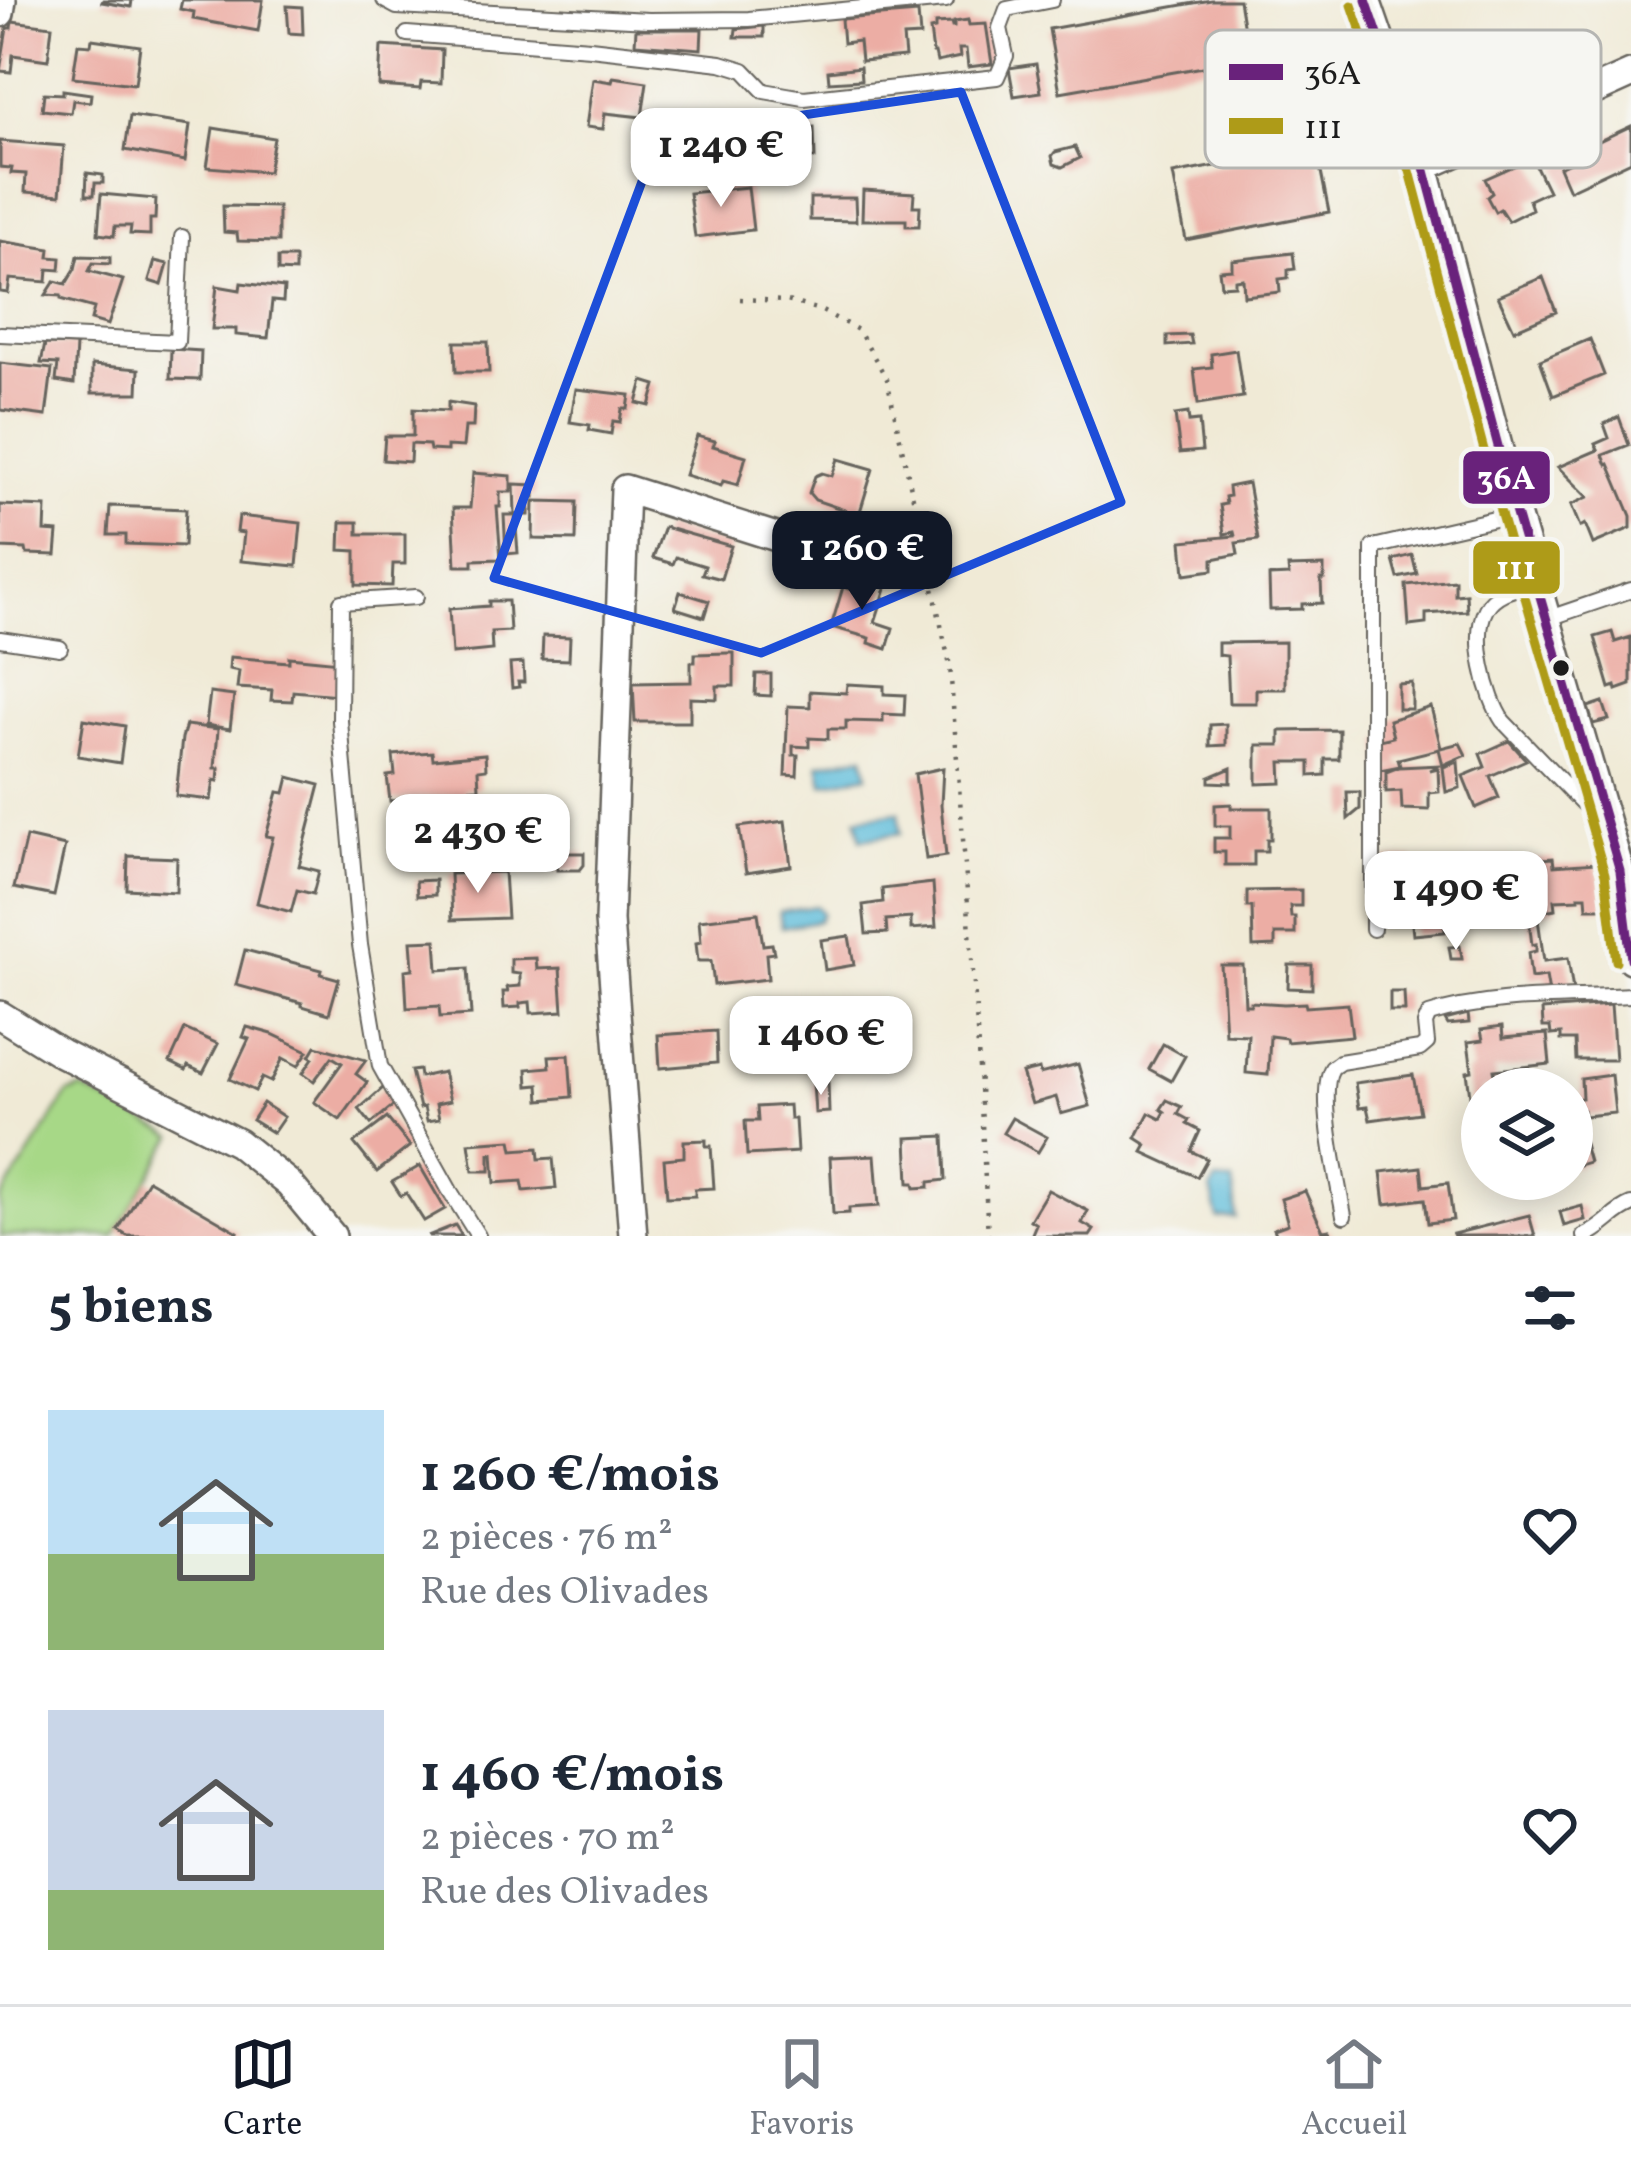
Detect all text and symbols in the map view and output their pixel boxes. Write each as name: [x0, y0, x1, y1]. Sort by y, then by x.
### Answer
legend: [1205, 30, 1601, 168]
text: 36A: [1304, 53, 1361, 99]
text: 111: [1304, 107, 1342, 153]
pin: 1 240 €: [610, 108, 832, 210]
text: 1 240 €: [658, 120, 784, 174]
line badge: 36A: [1461, 449, 1552, 506]
text: 36A: [1477, 458, 1535, 504]
pin: 1 260 €: [751, 511, 973, 613]
text: 1 260 €: [799, 523, 925, 577]
line badge: 111: [1471, 539, 1562, 596]
text: 111: [1496, 548, 1536, 594]
unlabelled marker: [1550, 657, 1572, 679]
pin: 2 430 €: [367, 794, 589, 896]
text: 2 430 €: [413, 806, 543, 860]
pin: 1 490 €: [1345, 851, 1567, 953]
text: 1 490 €: [1392, 863, 1520, 917]
pin: 1 460 €: [710, 996, 932, 1098]
text: 1 460 €: [757, 1008, 885, 1062]
map controls: [1461, 1068, 1593, 1200]
button: layers: [1461, 1068, 1593, 1200]
text: 5 biens: [48, 1273, 214, 1344]
icon: filters: [1517, 1275, 1583, 1341]
text: 1 260 €/mois: [420, 1441, 720, 1512]
icon: home: [144, 1458, 288, 1602]
icon: heart: [1517, 1497, 1583, 1563]
text: 2 pièces · 76 m²: [420, 1512, 673, 1566]
text: Rue des Olivades: [420, 1566, 709, 1620]
text: 1 460 €/mois: [420, 1741, 724, 1812]
icon: home: [144, 1758, 288, 1902]
icon: heart: [1517, 1797, 1583, 1863]
text: 2 pièces · 70 m²: [420, 1812, 675, 1866]
text: Rue des Olivades: [420, 1866, 709, 1920]
tab: Carte: [224, 2031, 302, 2149]
tab: Favoris: [749, 2031, 854, 2149]
tab: Accueil: [1301, 2031, 1407, 2149]

